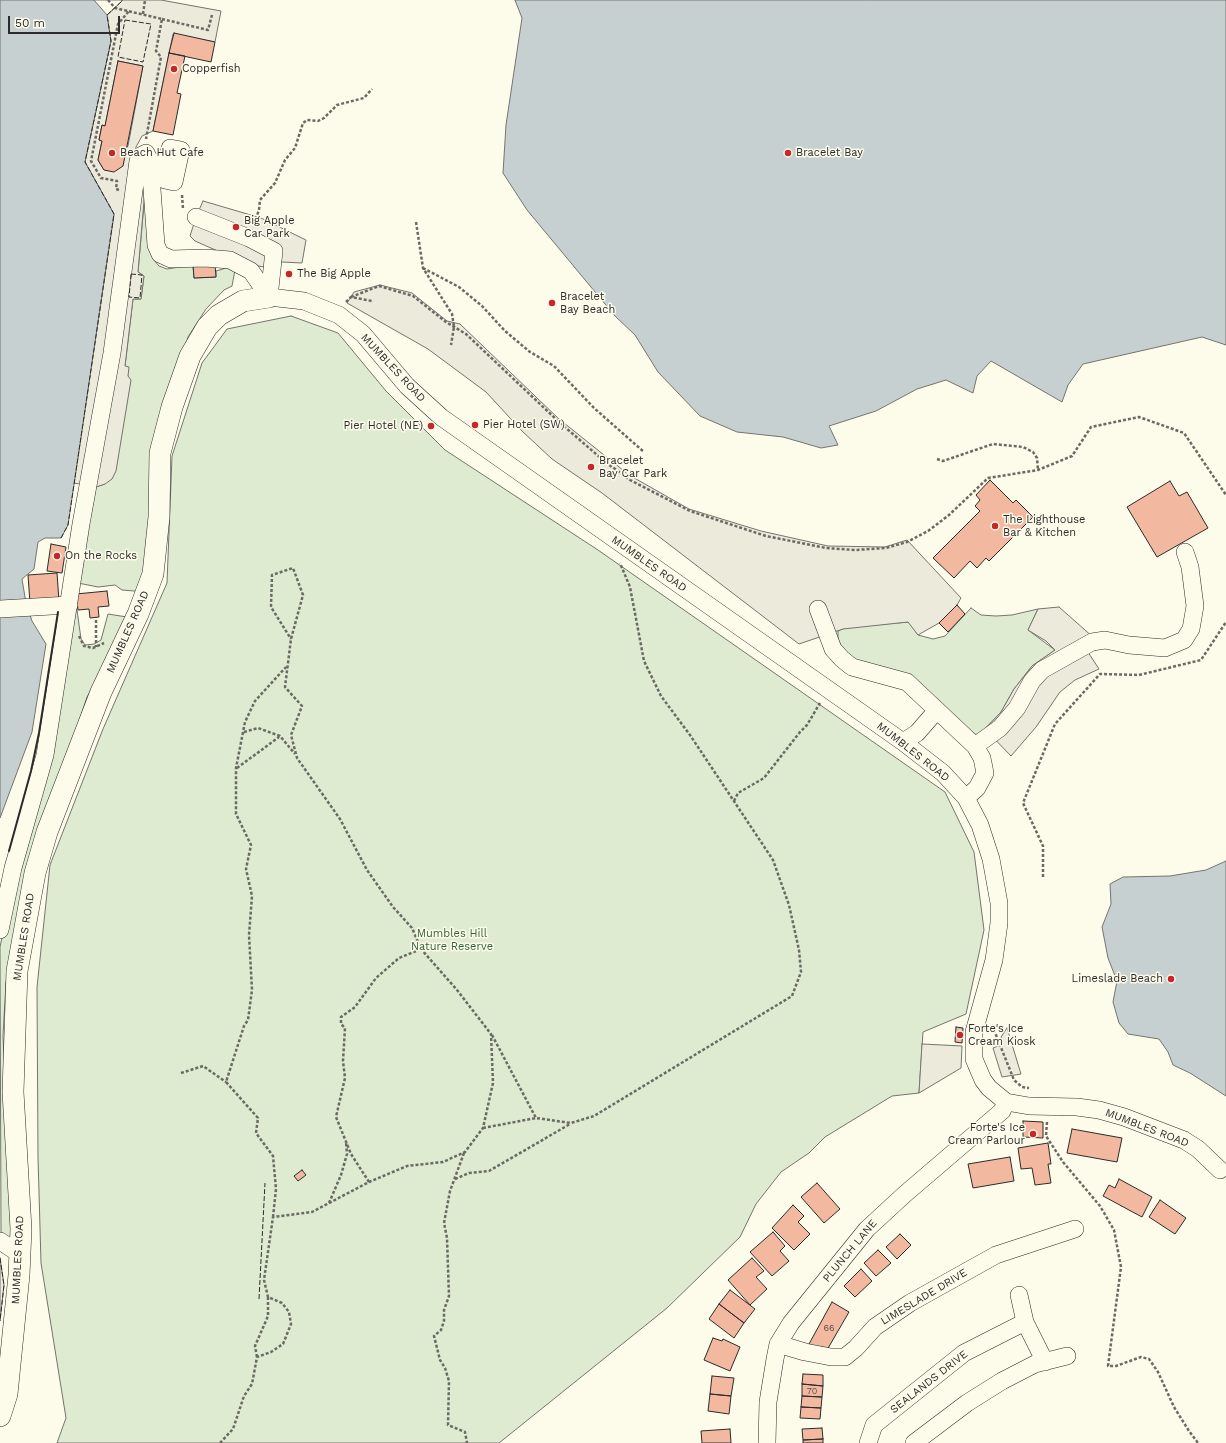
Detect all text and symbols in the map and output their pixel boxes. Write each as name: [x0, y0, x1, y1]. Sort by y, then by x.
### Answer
scale bar: [10, 8, 122, 34]
text: 50 m: [15, 16, 45, 30]
place label: Copperfish: [182, 62, 241, 76]
marker: Copperfish: [169, 64, 179, 74]
place label: Beach Hut Cafe: [120, 146, 204, 160]
place label: Bracelet Bay: [796, 146, 863, 160]
marker: Beach Hut Cafe: [107, 148, 117, 158]
marker: Bracelet Bay: [783, 148, 793, 158]
place label: Big Apple Car Park: [244, 214, 294, 240]
marker: Big Apple Car Park: [231, 222, 241, 232]
place label: The Big Apple: [297, 267, 371, 281]
marker: The Big Apple: [284, 269, 294, 279]
place label: Bracelet Bay Beach: [560, 290, 615, 316]
marker: Bracelet Bay Beach: [547, 298, 557, 308]
street label: MUMBLES ROAD: [358, 331, 428, 405]
place label: Pier Hotel (SW): [483, 418, 565, 432]
place label: Pier Hotel (NE): [344, 419, 423, 433]
marker: Pier Hotel (SW): [470, 420, 480, 430]
marker: Pier Hotel (NE): [426, 421, 436, 431]
place label: Bracelet Bay Car Park: [599, 454, 667, 480]
marker: Bracelet Bay Car Park: [586, 462, 596, 472]
place label: The Lighthouse Bar & Kitchen: [1003, 513, 1085, 539]
marker: The Lighthouse Bar & Kitchen: [990, 521, 1000, 531]
street label: MUMBLES ROAD: [609, 533, 689, 595]
place label: On the Rocks: [65, 549, 137, 563]
marker: On the Rocks: [52, 551, 62, 561]
street label: MUMBLES ROAD: [104, 589, 152, 675]
street label: MUMBLES ROAD: [874, 720, 952, 784]
street label: MUMBLES ROAD: [11, 892, 37, 982]
park label: Mumbles Hill Nature Reserve: [411, 927, 493, 953]
place label: Limeslade Beach: [1072, 972, 1163, 986]
marker: Limeslade Beach: [1166, 974, 1176, 984]
place label: Forte's Ice Cream Kiosk: [968, 1022, 1035, 1048]
marker: Forte's Ice Cream Kiosk: [955, 1030, 965, 1040]
street label: MUMBLES ROAD: [1103, 1106, 1191, 1150]
place label: Forte's Ice Cream Parlour: [948, 1121, 1025, 1147]
marker: Forte's Ice Cream Parlour: [1028, 1129, 1038, 1139]
street label: MUMBLES ROAD: [9, 1215, 27, 1305]
street label: PLUNCH LANE: [820, 1217, 880, 1285]
street label: LIMESLADE DRIVE: [878, 1266, 970, 1328]
house number: 66: [824, 1323, 834, 1333]
street label: SEALANDS DRIVE: [888, 1348, 970, 1416]
house number: 70: [807, 1386, 817, 1396]

